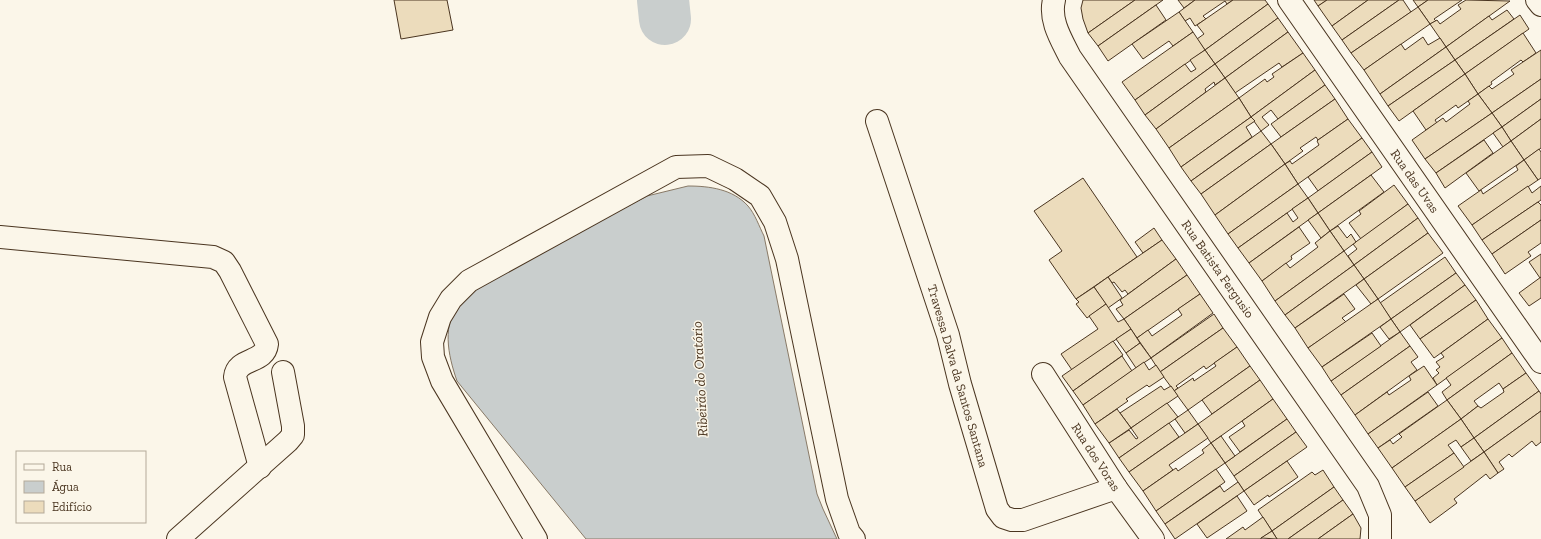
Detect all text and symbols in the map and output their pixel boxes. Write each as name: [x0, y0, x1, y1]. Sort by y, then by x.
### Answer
street label: Rua das Uvas: [1388, 146, 1443, 216]
street label: Rua Batista Fergusio: [1179, 217, 1258, 321]
street label: Travessa Dalva da Santos Santana: [925, 283, 992, 470]
water label: Ribeirão do Oratório: [688, 321, 712, 437]
street label: Rua dos Voras: [1068, 420, 1124, 494]
legend: [16, 451, 146, 523]
text: Rua: [52, 460, 72, 474]
text: Água: [52, 479, 79, 494]
text: Edifício: [52, 500, 92, 514]

